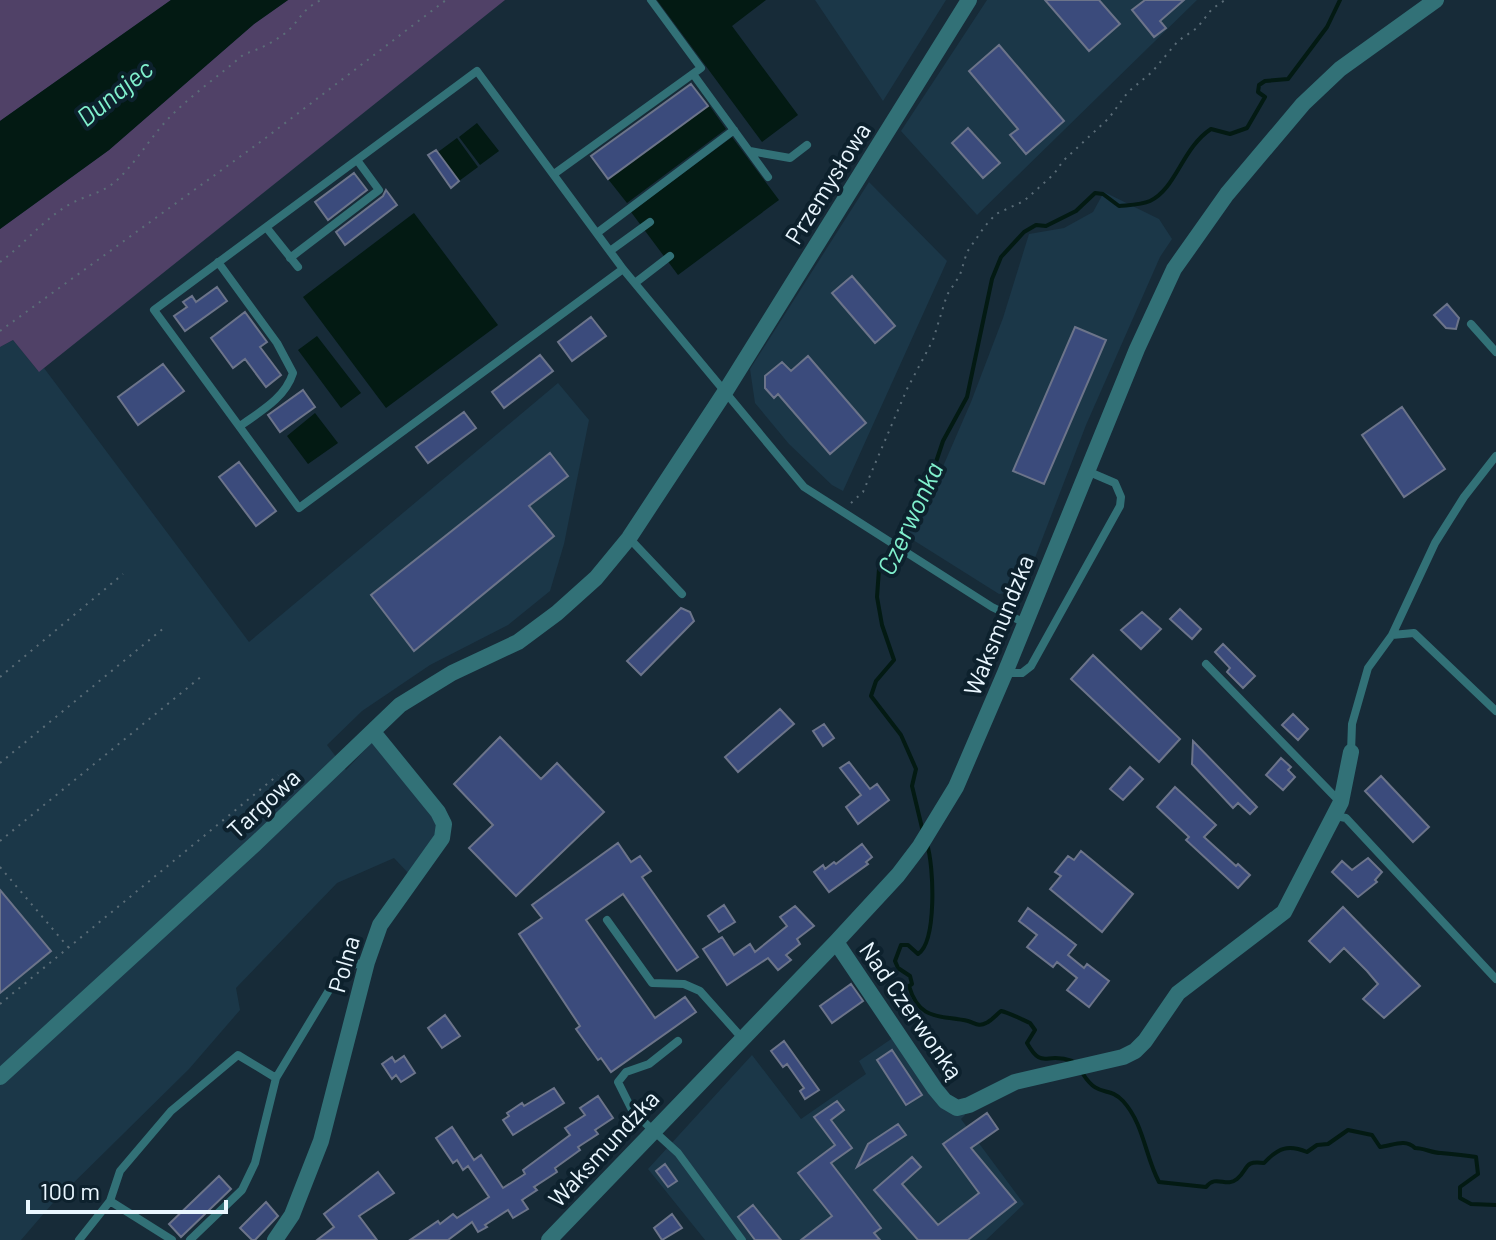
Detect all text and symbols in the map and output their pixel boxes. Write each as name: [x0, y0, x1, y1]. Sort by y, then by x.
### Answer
water label: Dunajec: [70, 52, 158, 132]
street label: Przemysłowa: [778, 117, 876, 249]
water label: Czerwonka: [869, 457, 949, 579]
street label: Waksmundzka: [957, 550, 1039, 700]
street label: Targowa: [221, 762, 305, 844]
street label: Polna: [321, 932, 365, 996]
street label: Nad Czerwonką: [854, 936, 970, 1084]
street label: Waksmundzka: [542, 1084, 664, 1212]
scale bar: [28, 1164, 226, 1214]
text: 100 m: [40, 1176, 100, 1205]

